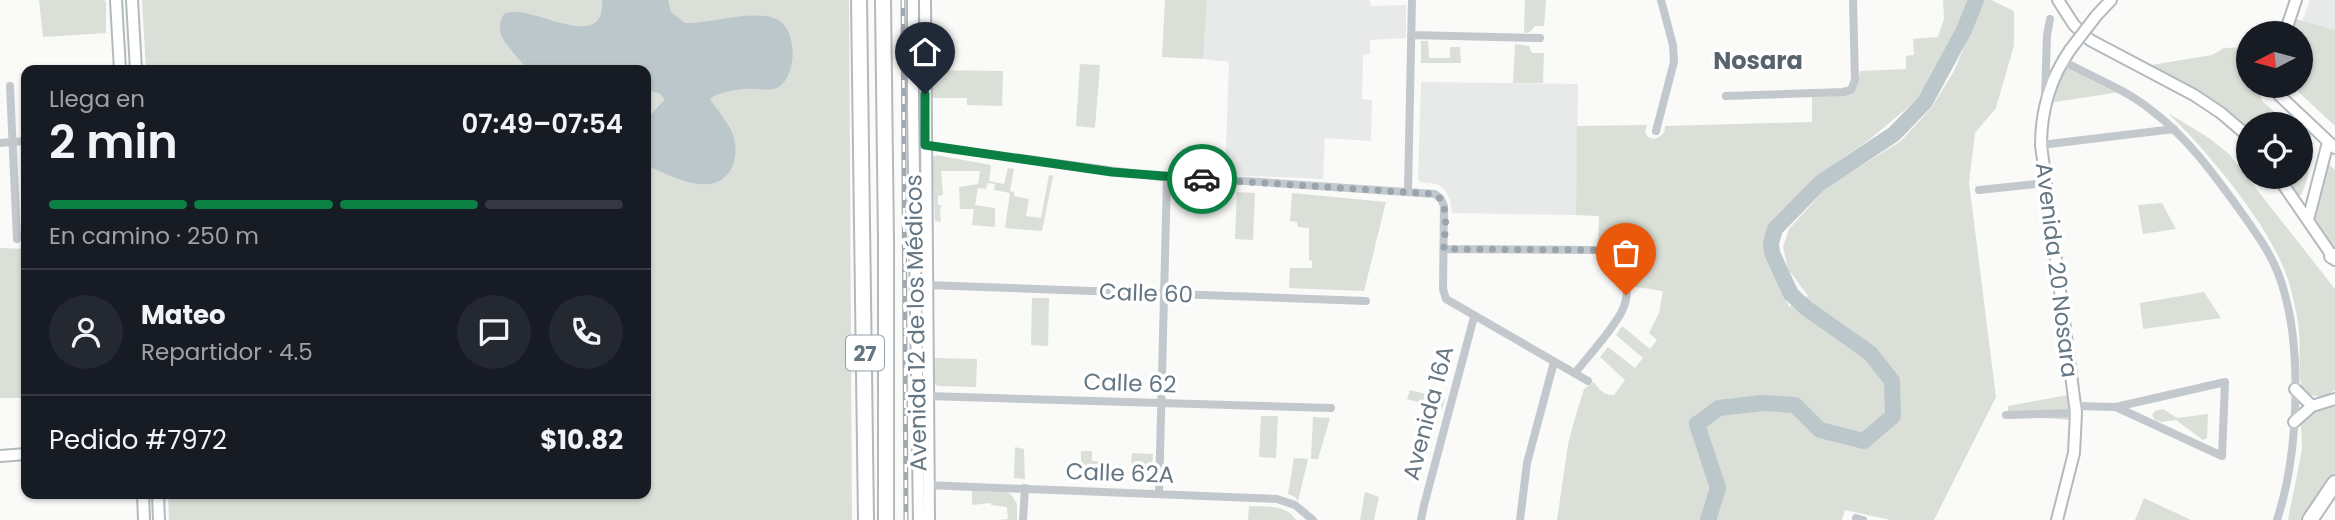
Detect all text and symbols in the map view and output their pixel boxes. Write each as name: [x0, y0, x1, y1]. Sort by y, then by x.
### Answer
north arrow: [2236, 21, 2314, 98]
map controls: [2236, 21, 2313, 189]
pin: [895, 22, 955, 94]
icon: home: [906, 33, 944, 71]
district label: Nosara: [1713, 44, 1803, 77]
text: Llega en: [49, 83, 145, 115]
text: 07:49–07:54: [462, 106, 623, 142]
text: 2 min: [49, 110, 178, 174]
button: locate: [2236, 112, 2313, 189]
courier: [1167, 144, 1237, 214]
icon: car: [1183, 160, 1221, 198]
street label: Avenida 20 Nosara: [2028, 161, 2086, 379]
street label: Avenida 12 de los Médicos: [897, 174, 935, 472]
text: En camino · 250 m: [49, 220, 259, 252]
pin: [1596, 223, 1656, 295]
icon: bag: [1607, 234, 1645, 272]
street label: Calle 60: [1098, 275, 1194, 311]
button: person: [49, 295, 123, 369]
button: chat: [457, 295, 531, 369]
button: phone: [549, 295, 623, 369]
text: Mateo: [141, 297, 226, 333]
text: Repartidor · 4.5: [141, 336, 313, 368]
road number: 27: [846, 336, 884, 370]
street label: Avenida 16A: [1395, 342, 1461, 484]
street label: Calle 62: [1083, 365, 1177, 401]
text: Pedido #7972: [49, 422, 227, 458]
text: $10.82: [540, 422, 623, 458]
street label: Calle 62A: [1065, 455, 1175, 491]

